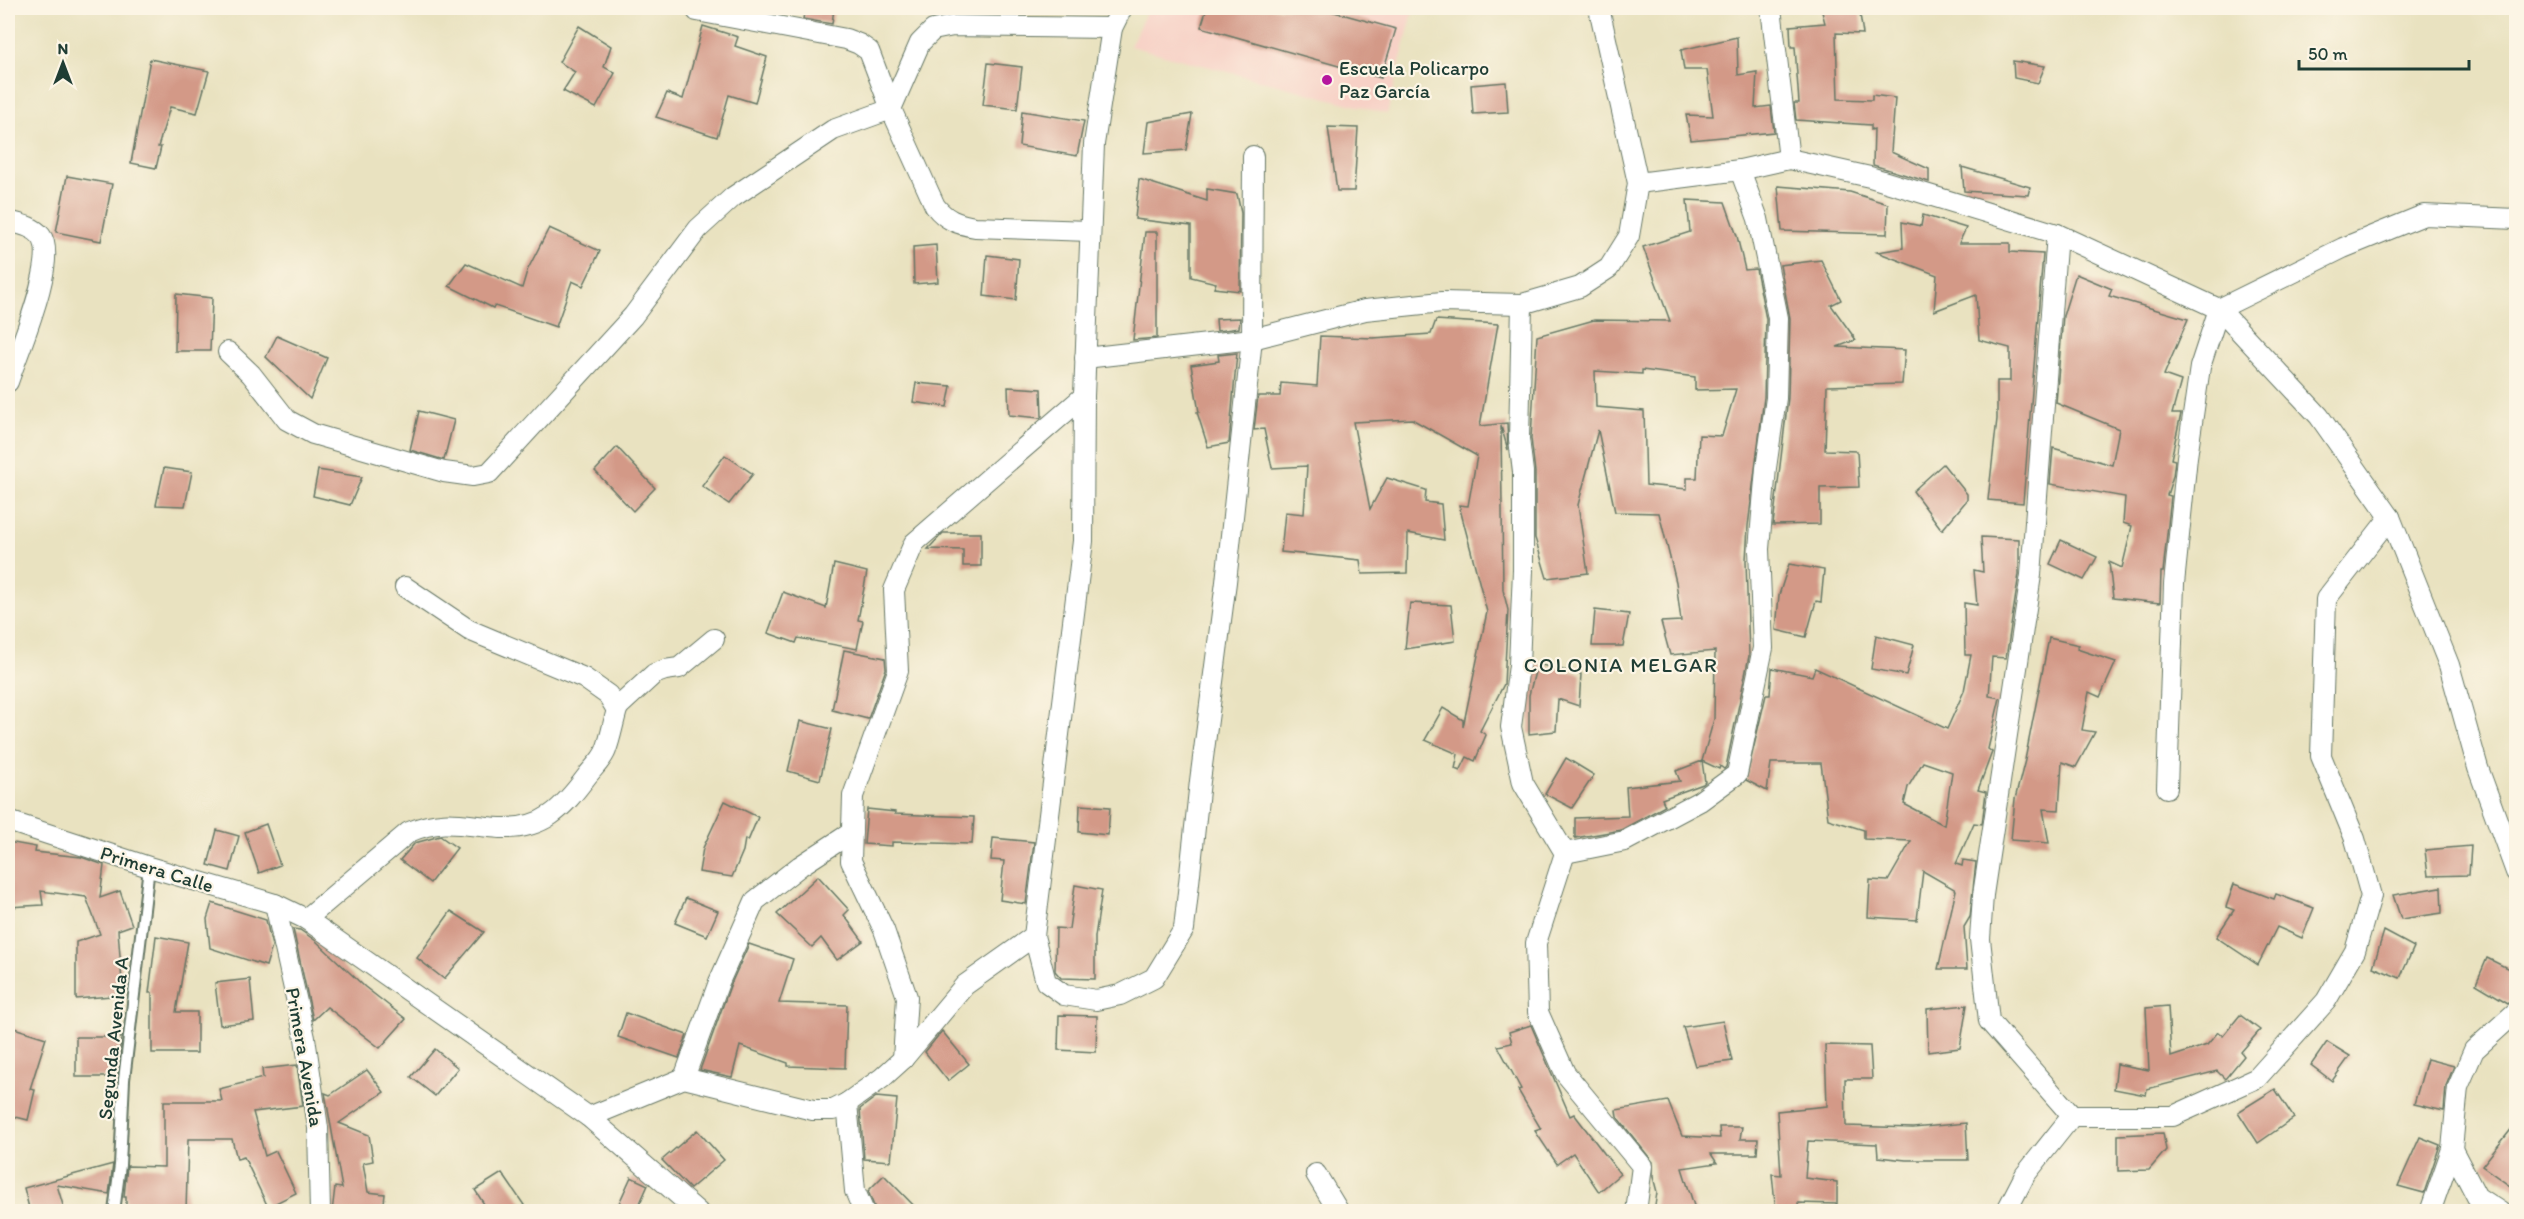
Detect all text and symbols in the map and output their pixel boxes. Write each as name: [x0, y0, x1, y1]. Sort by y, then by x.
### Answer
north arrow: [33, 33, 93, 93]
scale bar: [2299, 33, 2468, 71]
text: N: [58, 39, 68, 58]
text: 50 m: [2308, 43, 2348, 65]
place label: Escuela Policarpo Paz García: [1339, 56, 1489, 103]
marker: Escuela Policarpo Paz García: [1320, 73, 1334, 87]
district label: COLONIA MELGAR: [1524, 652, 1718, 677]
street label: Primera Calle: [98, 840, 216, 898]
street label: Segunda Avenida A: [92, 955, 134, 1121]
street label: Primera Avenida: [281, 985, 329, 1129]

